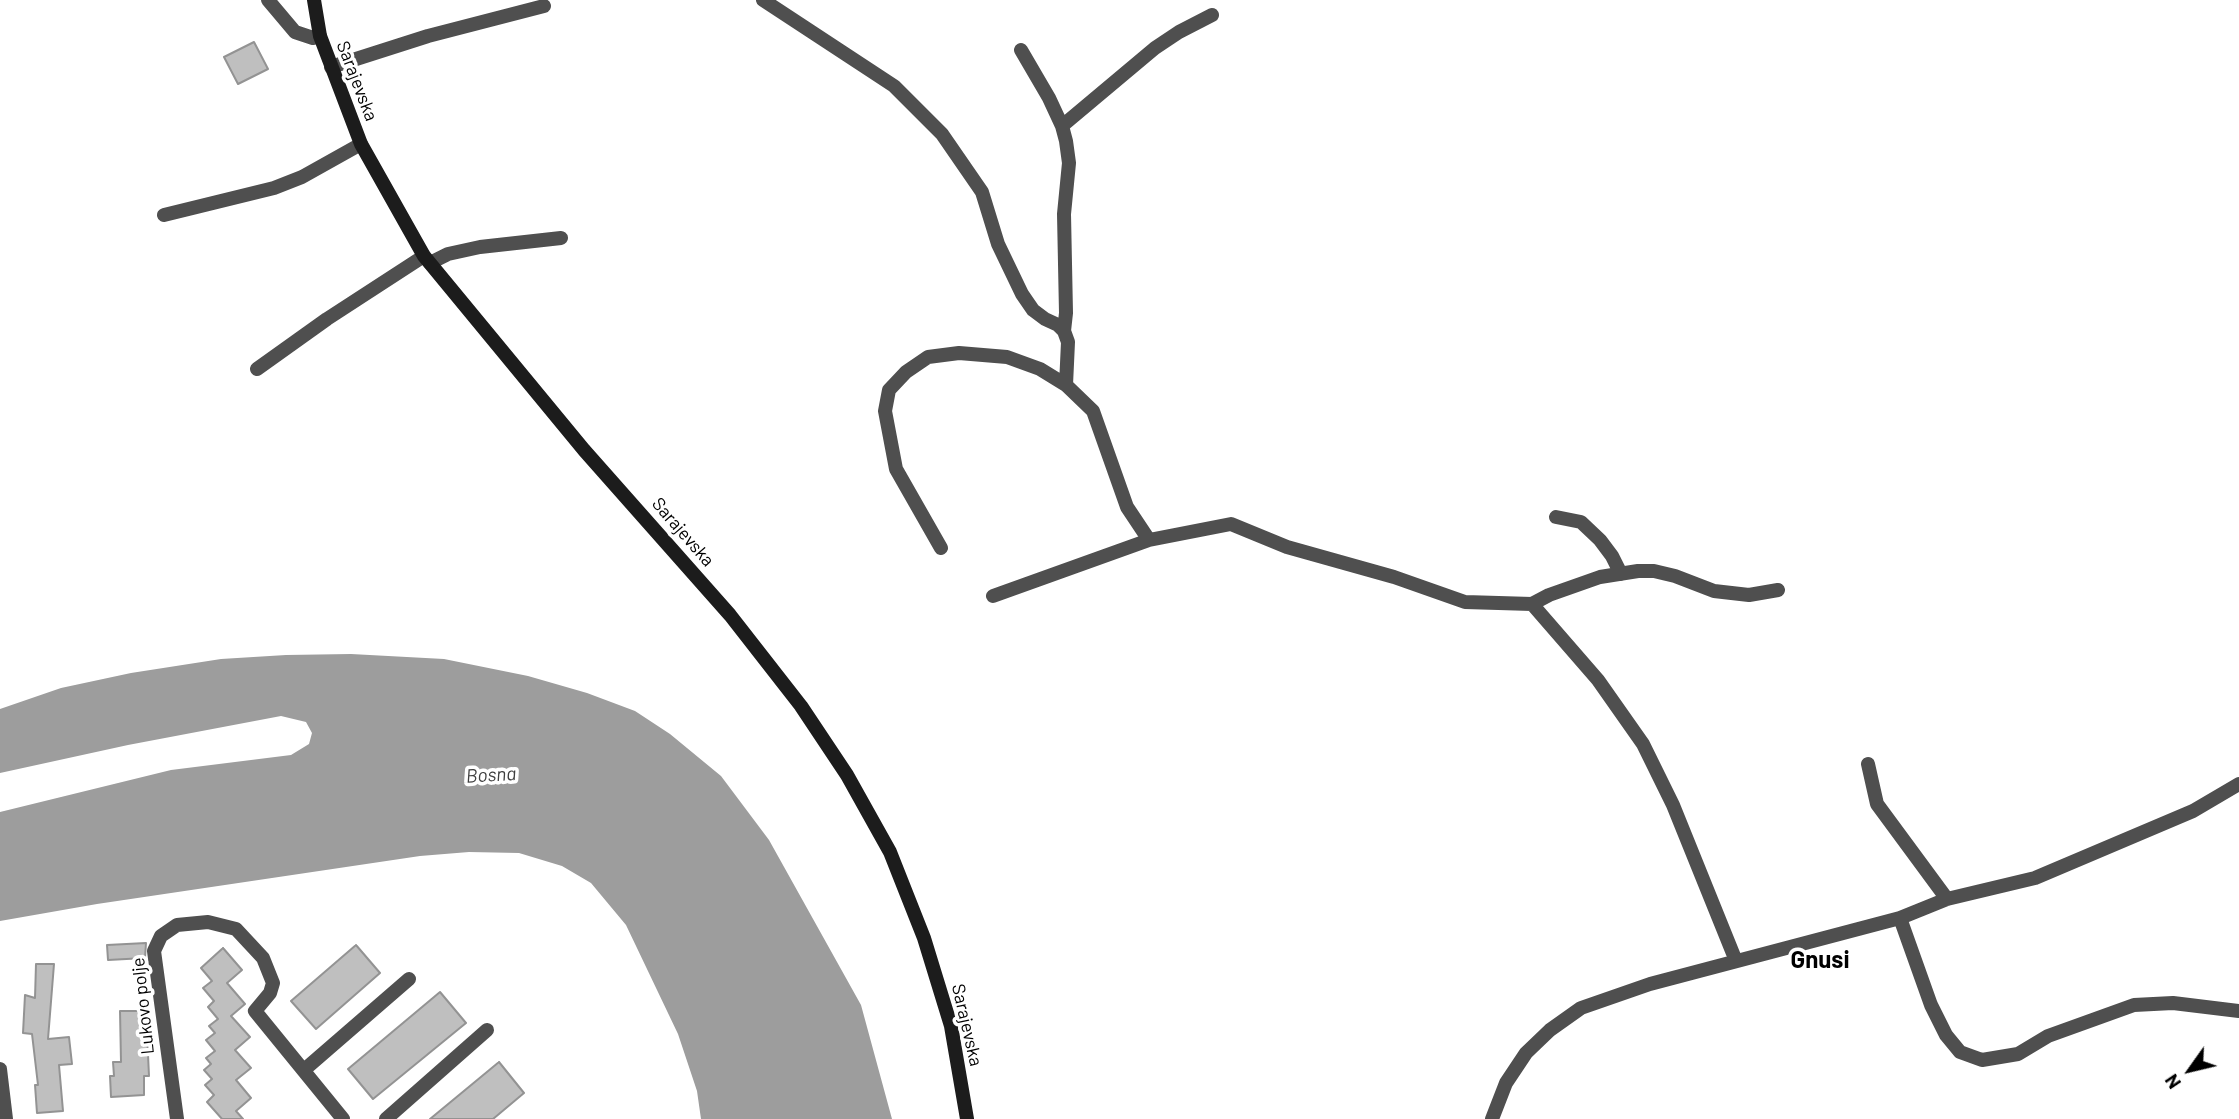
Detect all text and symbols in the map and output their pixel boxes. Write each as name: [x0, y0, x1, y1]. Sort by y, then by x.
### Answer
street label: Sarajevska: [332, 38, 382, 124]
street label: Sarajevska: [647, 493, 719, 571]
water label: Bosna: [465, 762, 517, 788]
district label: Gnusi: [1790, 946, 1850, 974]
street label: Lukovo polje: [127, 956, 159, 1056]
street label: Sarajevska: [947, 982, 987, 1068]
north arrow: [2155, 1035, 2225, 1105]
text: N: [2159, 1070, 2185, 1094]

